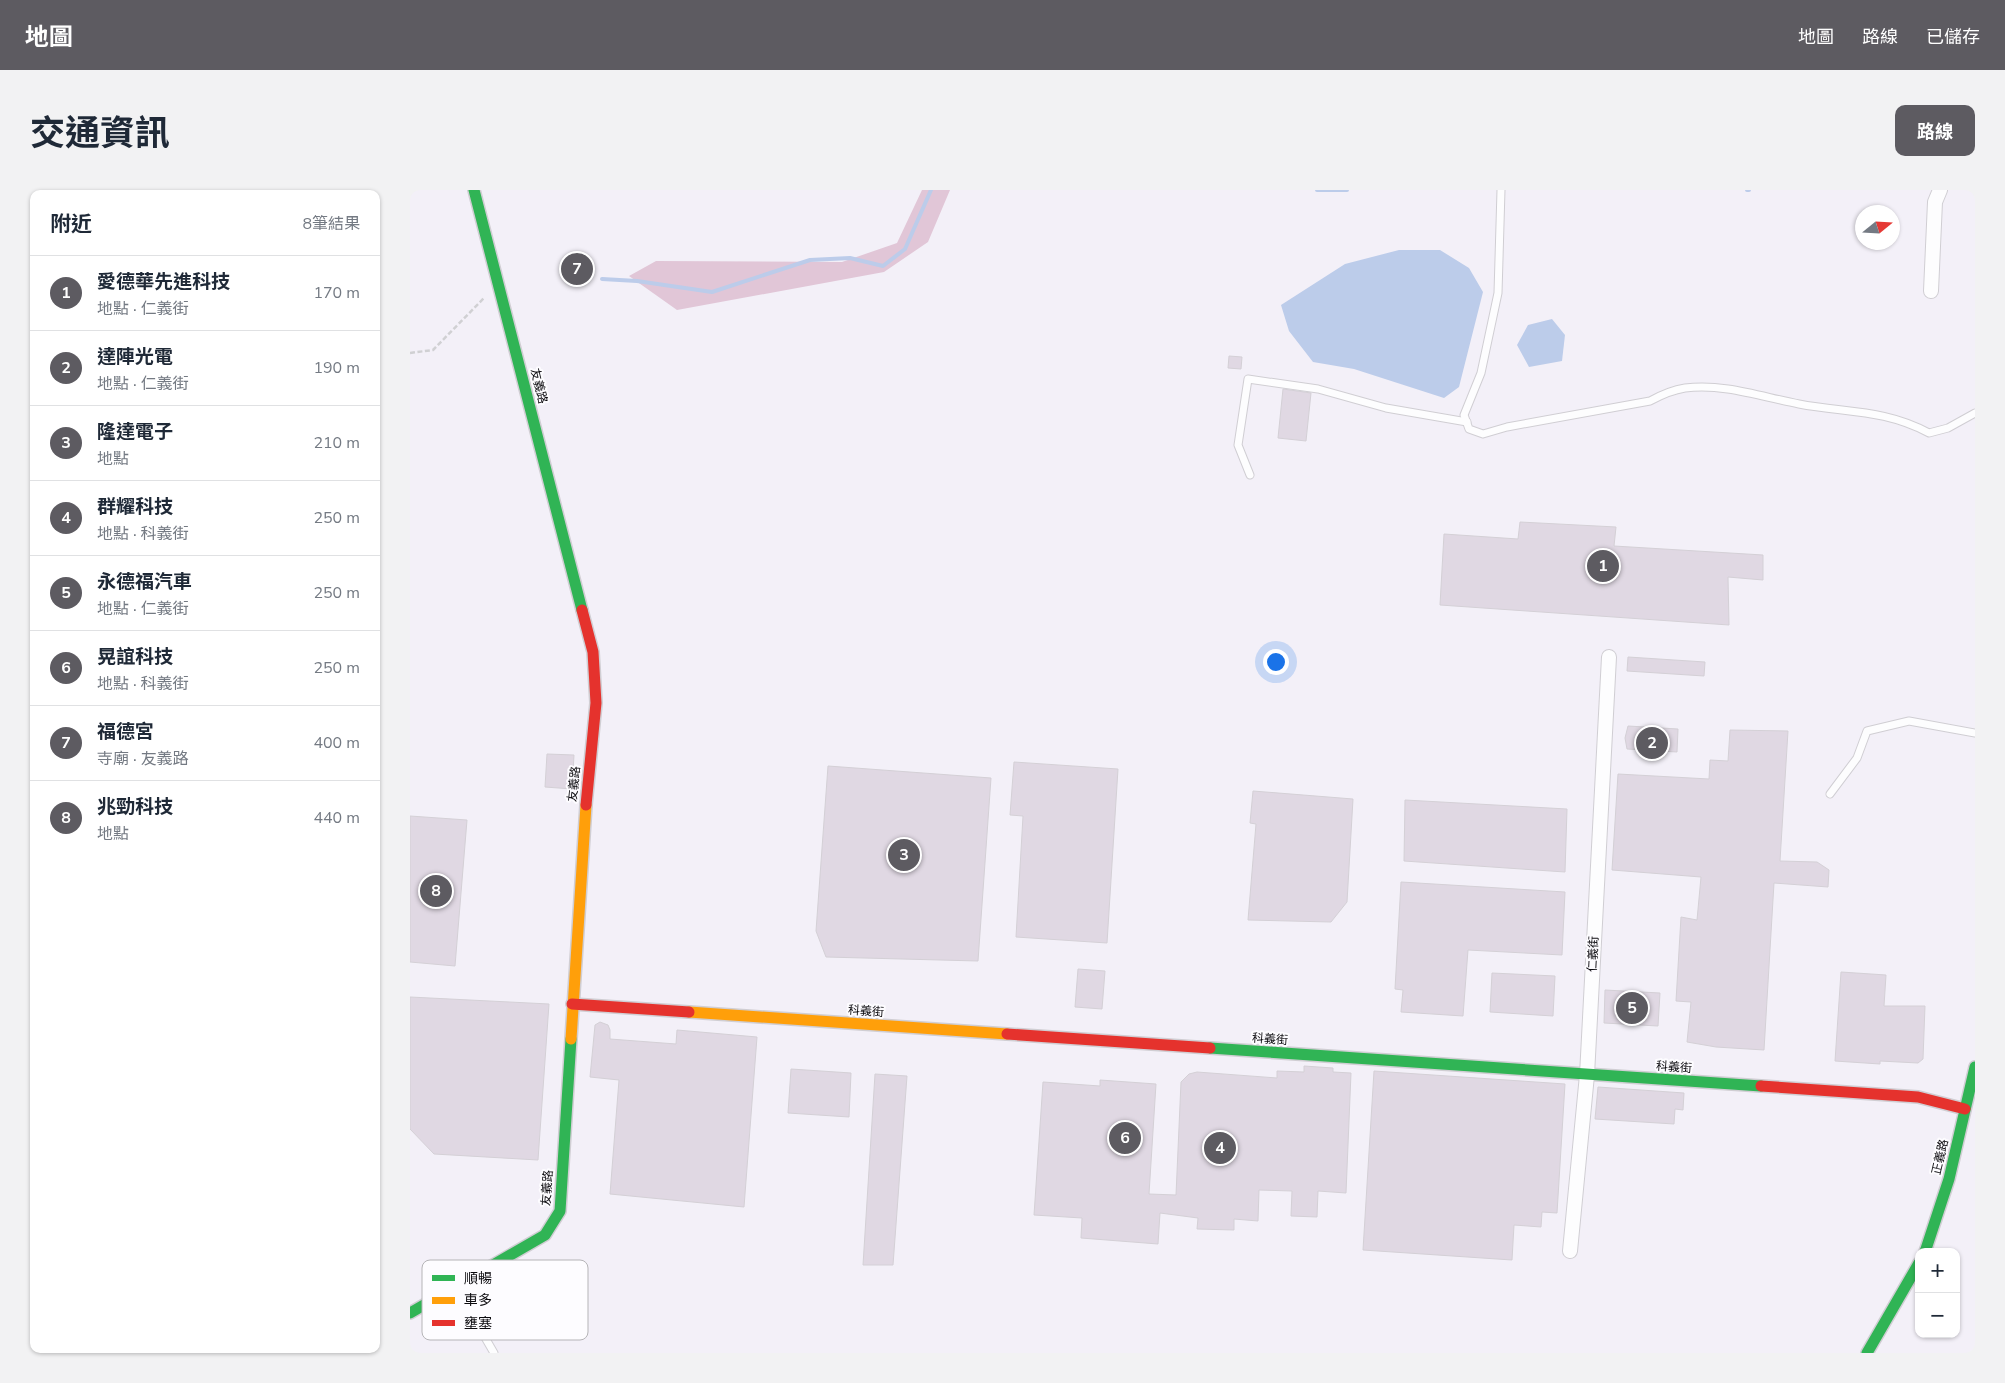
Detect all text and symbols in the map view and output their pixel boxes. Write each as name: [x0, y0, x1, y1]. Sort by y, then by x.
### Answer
text: 地圖: [25, 21, 73, 53]
text: 地圖: [1798, 25, 1834, 49]
text: 路線: [1862, 25, 1898, 49]
text: 已儲存: [1926, 25, 1980, 49]
button: 路線: [1895, 105, 1975, 156]
text: 交通資訊: [30, 110, 170, 157]
north arrow: [1855, 205, 1900, 250]
text: 附近: [50, 210, 92, 238]
text: 8筆結果: [302, 213, 360, 235]
pin: 7: [561, 250, 593, 288]
text: 愛德華先進科技: [97, 269, 230, 295]
text: 1: [61, 282, 71, 304]
text: 170 m: [313, 282, 360, 304]
text: 地點 · 仁義街: [97, 298, 189, 320]
text: 達陣光電: [97, 344, 173, 370]
text: 2: [61, 357, 71, 379]
text: 190 m: [313, 357, 360, 379]
street label: 友義路: [527, 367, 551, 405]
text: 地點 · 仁義街: [97, 373, 189, 395]
text: 隆達電子: [97, 419, 173, 445]
text: 3: [61, 432, 71, 454]
text: 210 m: [313, 432, 360, 454]
text: 地點: [97, 448, 129, 470]
text: 群耀科技: [97, 494, 173, 520]
text: 4: [61, 507, 71, 529]
text: 250 m: [313, 507, 360, 529]
text: 地點 · 科義街: [97, 523, 189, 545]
pin: 1: [1587, 547, 1619, 585]
text: 永德福汽車: [97, 569, 192, 595]
text: 5: [61, 582, 71, 604]
text: 250 m: [313, 582, 360, 604]
text: 地點 · 仁義街: [97, 598, 189, 620]
text: 晃誼科技: [97, 644, 173, 670]
your location: [1263, 649, 1289, 675]
text: 6: [61, 657, 71, 679]
text: 250 m: [313, 657, 360, 679]
text: 地點 · 科義街: [97, 673, 189, 695]
text: 福德宮: [97, 719, 154, 745]
pin: 2: [1636, 724, 1668, 762]
text: 7: [61, 732, 71, 754]
text: 400 m: [313, 732, 360, 754]
text: 寺廟 · 友義路: [97, 748, 189, 770]
street label: 友義路: [564, 765, 584, 803]
text: 兆勁科技: [97, 794, 173, 820]
text: 8: [61, 807, 71, 829]
text: 440 m: [313, 807, 360, 829]
text: 地點: [97, 823, 129, 845]
pin: 3: [888, 836, 920, 874]
pin: 8: [420, 872, 452, 910]
street label: 仁義街: [1584, 936, 1602, 972]
pin: 5: [1616, 989, 1648, 1027]
street label: 科義街: [847, 1002, 885, 1020]
street label: 科義街: [1251, 1030, 1289, 1048]
street label: 科義街: [1655, 1058, 1693, 1076]
pin: 6: [1109, 1119, 1141, 1157]
pin: 4: [1204, 1129, 1236, 1167]
street label: 正義路: [1928, 1138, 1952, 1176]
street label: 友義路: [538, 1169, 556, 1207]
map controls: [1915, 1248, 1960, 1338]
button: +: [1915, 1248, 1960, 1293]
legend: [422, 1260, 588, 1340]
text: 順暢: [464, 1269, 492, 1288]
text: 車多: [464, 1291, 492, 1310]
button: −: [1915, 1293, 1960, 1338]
text: 壅塞: [464, 1314, 492, 1333]

